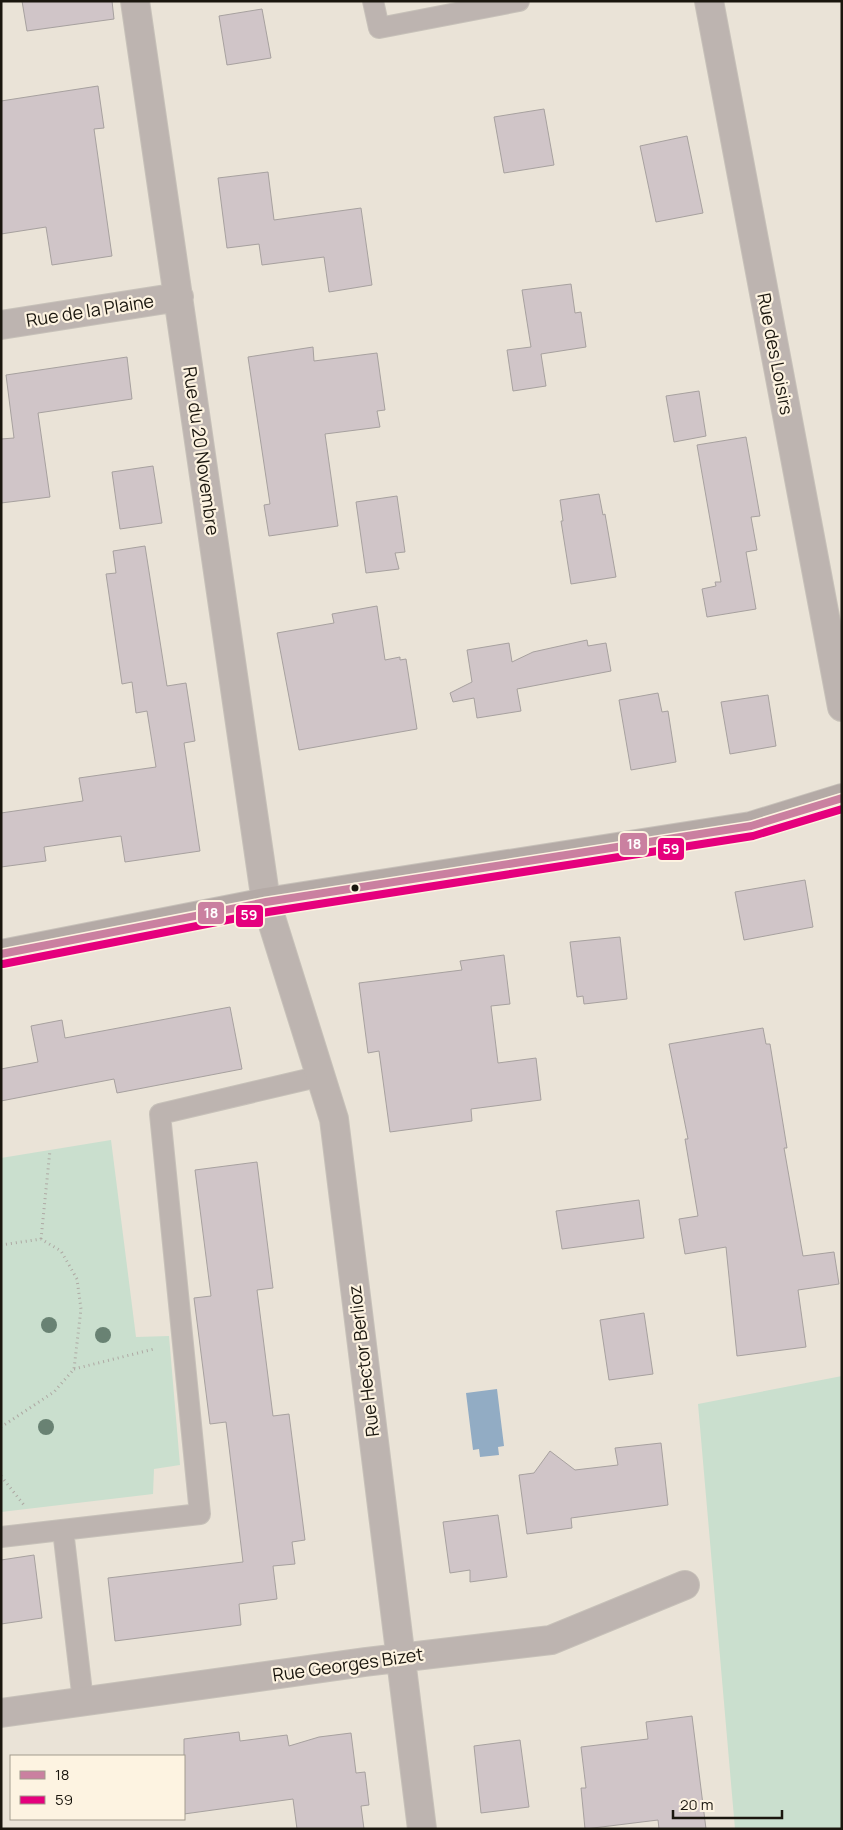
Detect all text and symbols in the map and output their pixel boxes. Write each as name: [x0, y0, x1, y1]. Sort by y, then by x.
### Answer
street label: Rue de la Plaine: [24, 288, 156, 332]
street label: Rue des Loisirs: [752, 291, 800, 417]
street label: Rue du 20 Novembre: [178, 365, 226, 537]
line badge: 18: [619, 832, 648, 856]
text: 18: [627, 834, 641, 853]
line badge: 59: [657, 837, 685, 861]
text: 59: [663, 839, 679, 858]
unlabelled marker: [350, 883, 360, 893]
line badge: 18: [197, 901, 225, 925]
text: 18: [204, 903, 218, 922]
line badge: 59: [235, 904, 264, 928]
text: 59: [241, 905, 257, 924]
street label: Rue Hector Berlioz: [342, 1284, 384, 1438]
street label: Rue Georges Bizet: [271, 1642, 425, 1686]
legend: [10, 1755, 185, 1820]
text: 18: [55, 1764, 70, 1785]
scale bar: [673, 1788, 782, 1820]
text: 59: [55, 1789, 73, 1810]
text: 20 m: [680, 1794, 713, 1815]

